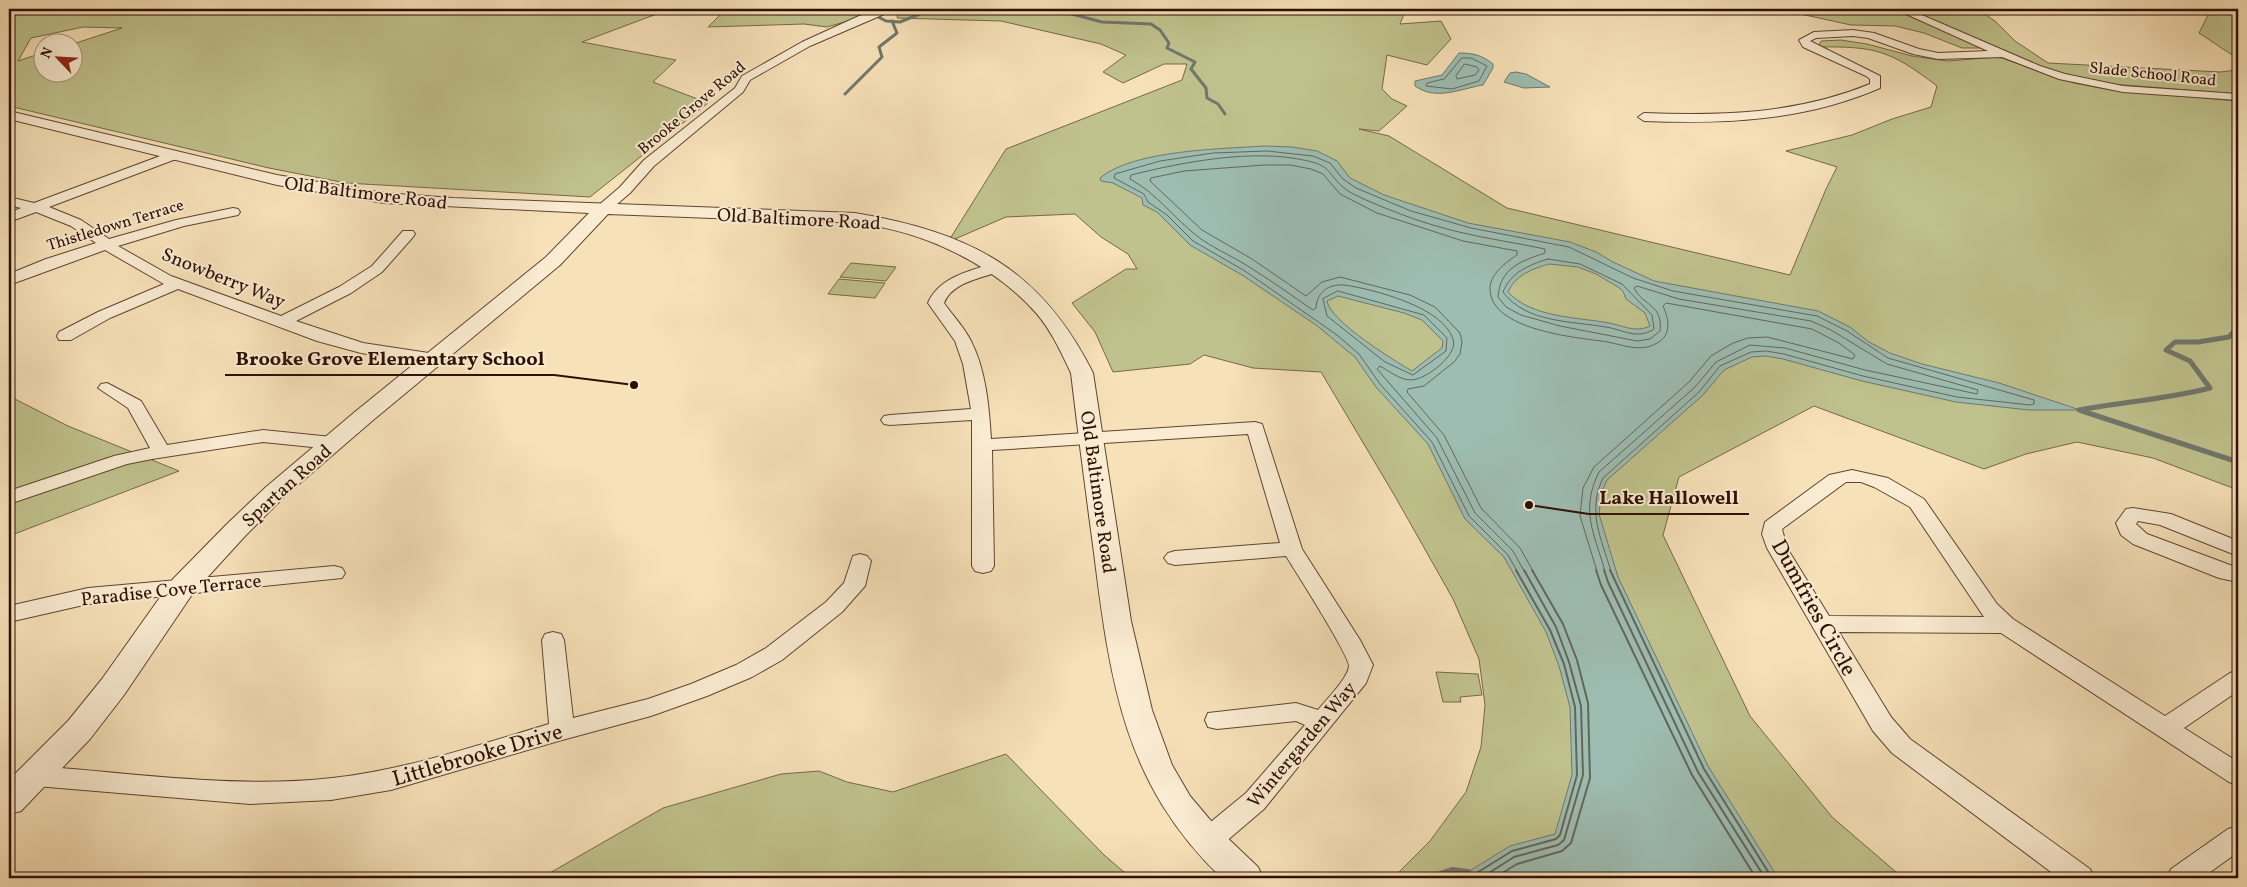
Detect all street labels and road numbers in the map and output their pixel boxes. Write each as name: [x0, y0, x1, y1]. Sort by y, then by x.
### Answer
street label: Brooke Grove Road: [634, 57, 751, 160]
street label: Slade School Road: [2088, 57, 2217, 93]
street label: Old Baltimore Road: [283, 171, 449, 217]
street label: Thistledown Terrace: [44, 195, 187, 257]
street label: Old Baltimore Road: [716, 203, 881, 237]
street label: Snowberry Way: [157, 242, 289, 316]
street label: Old Baltimore Road: [1073, 409, 1121, 575]
street label: Spartan Road: [237, 439, 338, 534]
street label: Dumfries Circle: [1762, 534, 1863, 682]
street label: Paradise Cove Terrace: [80, 569, 263, 613]
street label: Wintergarden Way: [1242, 677, 1363, 814]
street label: Littlebrooke Drive: [389, 717, 566, 796]

